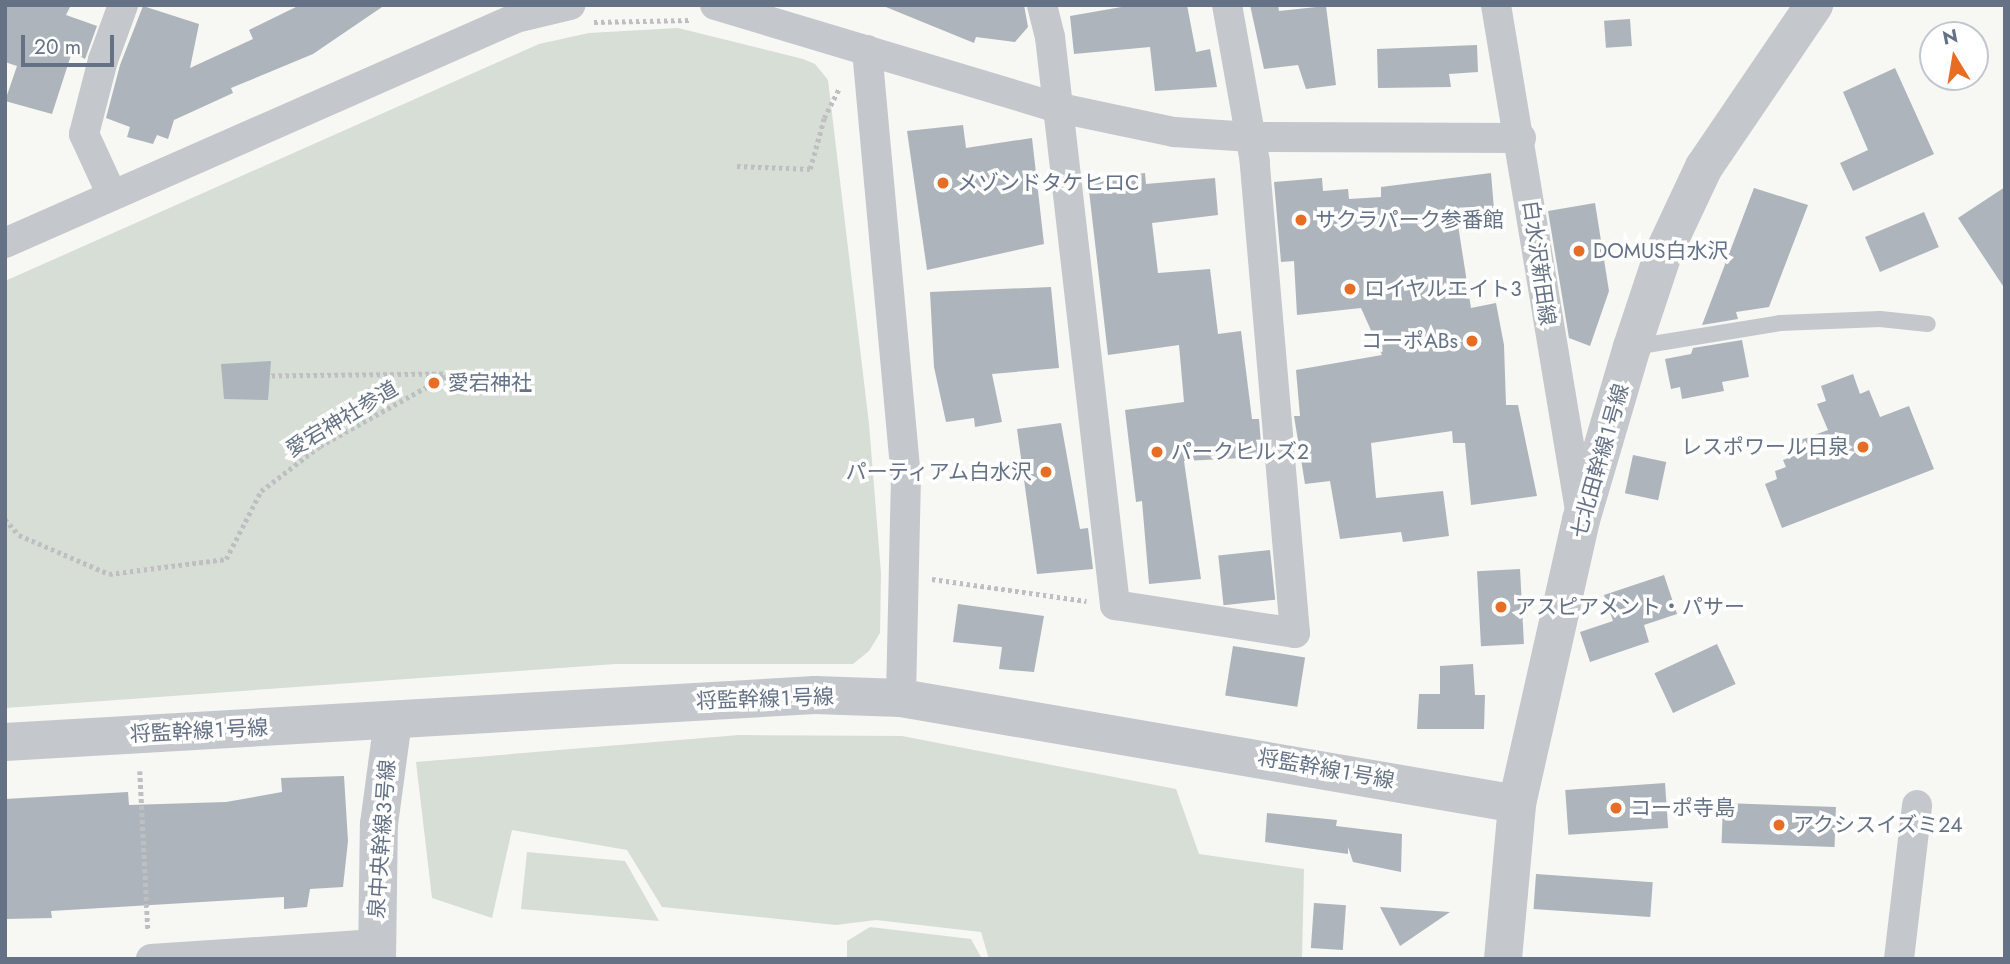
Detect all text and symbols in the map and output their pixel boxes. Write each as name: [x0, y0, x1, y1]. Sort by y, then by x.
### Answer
scale bar: [24, 21, 117, 65]
north arrow: [1919, 21, 1989, 91]
text: N: [1940, 22, 1960, 52]
text: 20 m: [34, 32, 81, 62]
place label: メゾンドタケヒロC: [957, 170, 1139, 196]
marker: メゾンドタケヒロC: [935, 175, 951, 191]
street label: 白水沢新田線: [1518, 199, 1560, 327]
place label: サクラパーク参番館: [1315, 207, 1504, 233]
marker: サクラパーク参番館: [1293, 212, 1309, 228]
place label: DOMUS白水沢: [1593, 238, 1729, 264]
marker: DOMUS白水沢: [1571, 243, 1587, 259]
place label: ロイヤルエイト3: [1364, 276, 1522, 302]
marker: ロイヤルエイト3: [1342, 281, 1358, 297]
place label: コーポABs: [1361, 328, 1458, 354]
marker: コーポABs: [1464, 333, 1480, 349]
place label: 愛宕神社: [448, 370, 532, 396]
marker: 愛宕神社: [426, 375, 442, 391]
street label: 愛宕神社参道: [282, 376, 402, 462]
street label: 七北田幹線１号線: [1566, 381, 1634, 541]
place label: レスポワール日泉: [1681, 434, 1849, 460]
place label: パークヒルズ2: [1171, 439, 1309, 465]
marker: レスポワール日泉: [1855, 439, 1871, 455]
marker: パークヒルズ2: [1149, 444, 1165, 460]
place label: パーティアム白水沢: [843, 459, 1032, 485]
marker: パーティアム白水沢: [1038, 464, 1054, 480]
place label: アスピアメント・パサー: [1515, 594, 1746, 620]
marker: アスピアメント・パサー: [1493, 599, 1509, 615]
street label: 将監幹線１号線: [696, 684, 834, 714]
street label: 将監幹線１号線: [129, 715, 269, 747]
street label: 将監幹線１号線: [1256, 745, 1396, 793]
street label: 泉中央幹線３号線: [364, 759, 400, 919]
place label: コーポ寺島: [1630, 795, 1735, 821]
marker: コーポ寺島: [1608, 800, 1624, 816]
place label: アクシスイズミ24: [1793, 812, 1964, 838]
marker: アクシスイズミ24: [1771, 817, 1787, 833]

